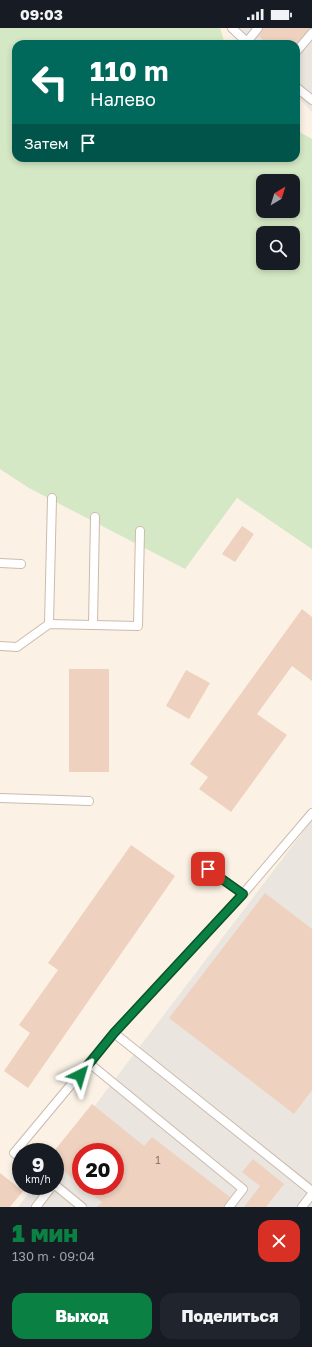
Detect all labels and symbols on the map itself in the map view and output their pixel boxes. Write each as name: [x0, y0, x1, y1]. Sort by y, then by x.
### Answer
north arrow: [256, 174, 300, 218]
pin: [191, 852, 225, 886]
position arrow: [59, 1054, 101, 1096]
speed limit sign: 20: [72, 1143, 124, 1195]
house number: 1: [155, 1153, 161, 1166]

